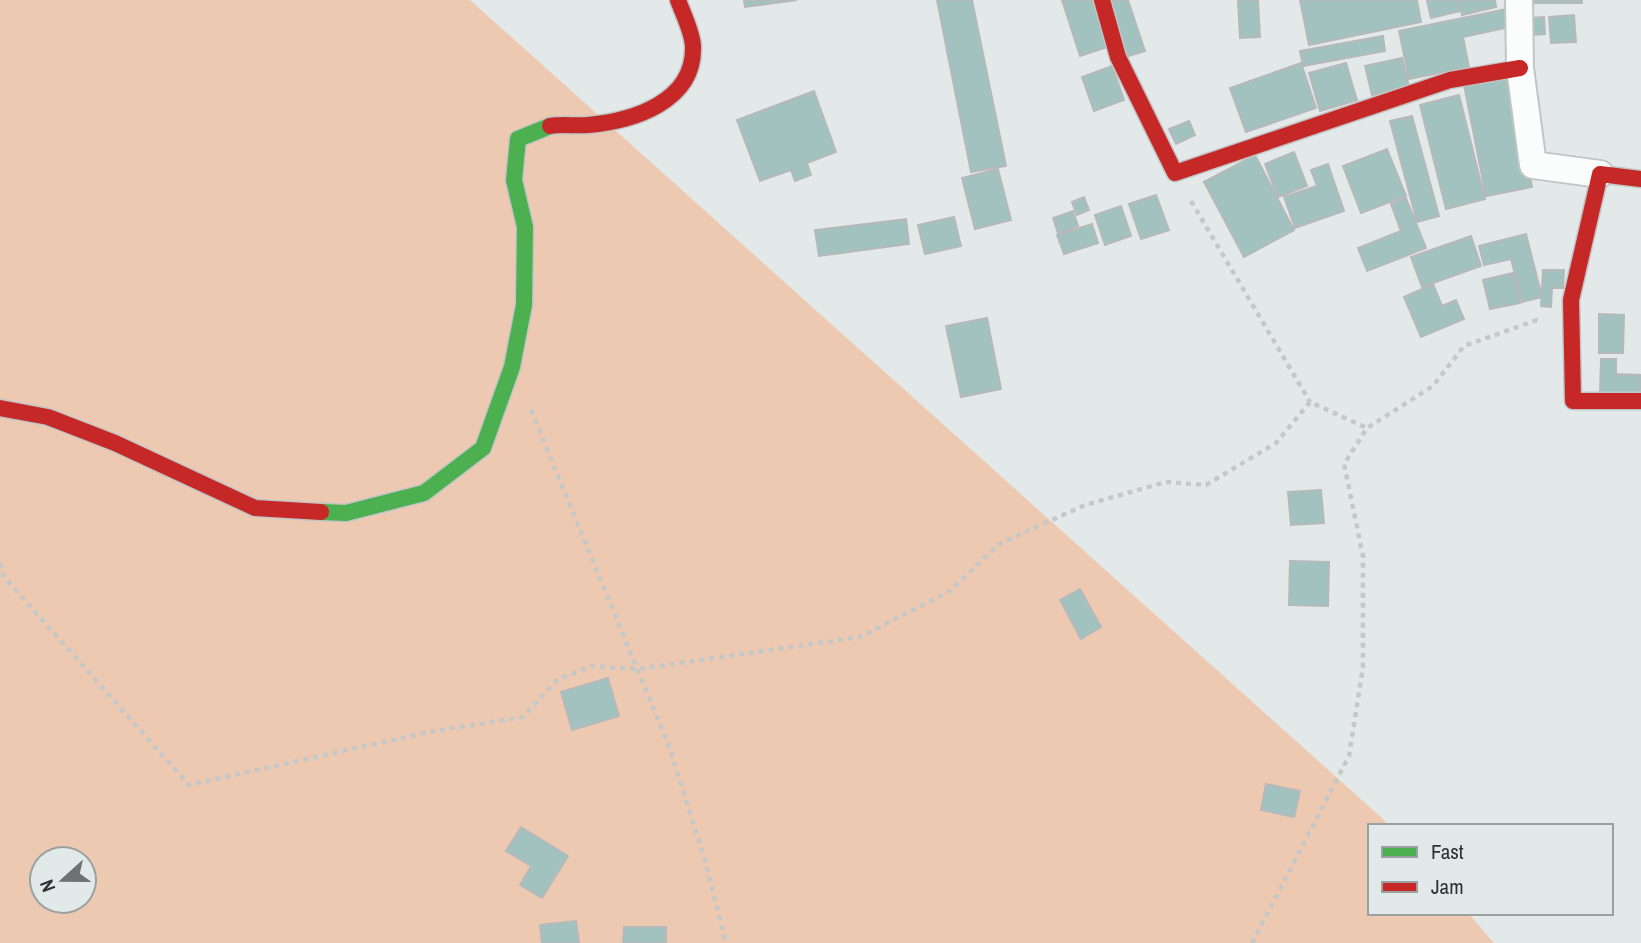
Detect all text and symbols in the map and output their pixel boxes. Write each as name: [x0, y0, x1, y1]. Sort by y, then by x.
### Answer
legend: [1368, 824, 1613, 915]
text: Fast: [1431, 837, 1464, 866]
north arrow: [28, 845, 98, 915]
text: Jam: [1431, 872, 1464, 901]
text: N: [33, 876, 61, 896]

